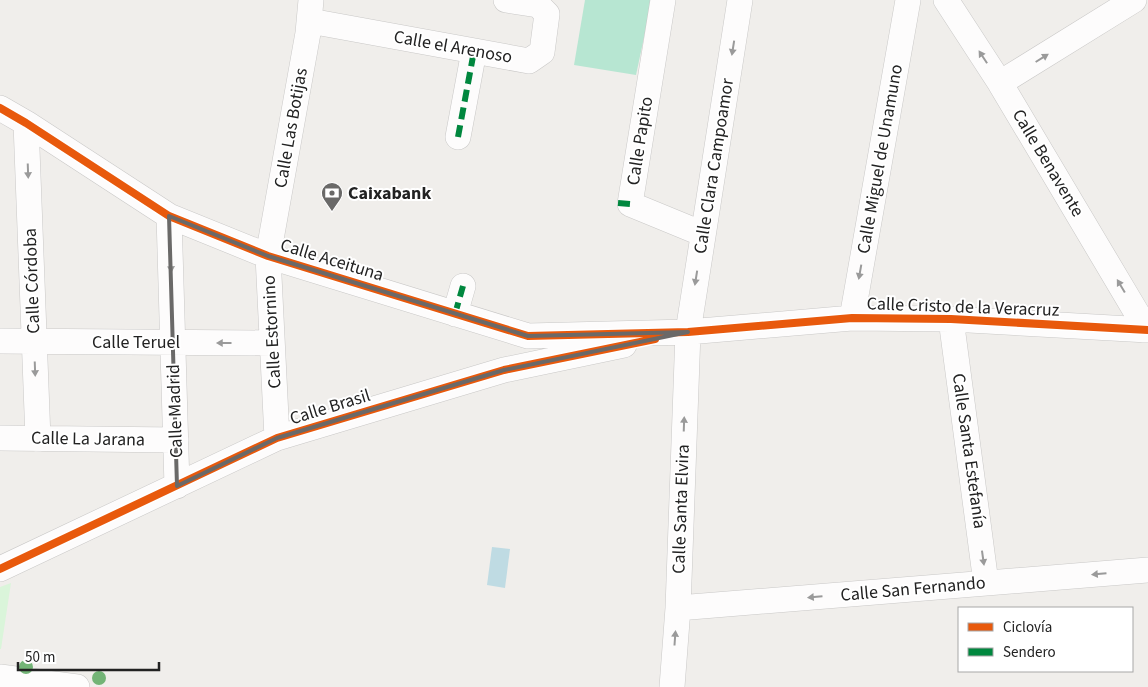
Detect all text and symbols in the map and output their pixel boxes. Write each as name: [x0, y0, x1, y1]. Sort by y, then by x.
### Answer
street label: Calle el Arenoso: [392, 24, 514, 70]
one-way arrow: [728, 41, 736, 57]
one-way arrow: [978, 50, 988, 63]
one-way arrow: [1035, 53, 1048, 62]
street label: Calle Miguel de Unamuno: [851, 62, 909, 256]
street label: Calle Las Botijas: [268, 66, 314, 190]
street label: Calle Clara Campoamor: [688, 76, 740, 255]
street label: Calle Papito: [621, 95, 659, 187]
street label: Calle Benavente: [1006, 105, 1090, 222]
one-way arrow: [24, 164, 32, 180]
bank icon: Caixabank: [320, 181, 344, 212]
place label: Caixabank: [348, 181, 431, 206]
street label: Calle Córdoba: [18, 228, 46, 334]
street label: Calle Aceituna: [277, 232, 387, 288]
one-way arrow: [167, 257, 175, 273]
one-way arrow: [856, 264, 864, 280]
one-way arrow: [692, 270, 700, 286]
street label: Calle Estornino: [257, 275, 287, 389]
one-way arrow: [1116, 280, 1125, 293]
street label: Calle Cristo de la Veracruz: [866, 291, 1060, 323]
street label: Calle Teruel: [92, 330, 180, 355]
one-way arrow: [215, 339, 231, 347]
one-way arrow: [32, 361, 40, 377]
street label: Calle Madrid: [161, 364, 189, 458]
street label: Calle Santa Estefanía: [946, 372, 992, 530]
street label: Calle Brasil: [287, 383, 373, 431]
one-way arrow: [681, 415, 689, 431]
street label: Calle La Jarana: [31, 426, 145, 452]
street label: Calle Santa Elvira: [666, 444, 696, 574]
one-way arrow: [979, 550, 987, 566]
street label: Calle San Fernando: [839, 570, 987, 608]
one-way arrow: [1091, 571, 1107, 579]
one-way arrow: [807, 593, 823, 601]
legend: [958, 607, 1133, 672]
text: Ciclovía: [1003, 617, 1052, 638]
one-way arrow: [672, 630, 680, 646]
scale bar: [18, 640, 159, 672]
text: Sendero: [1003, 642, 1056, 663]
text: 50 m: [25, 647, 55, 668]

